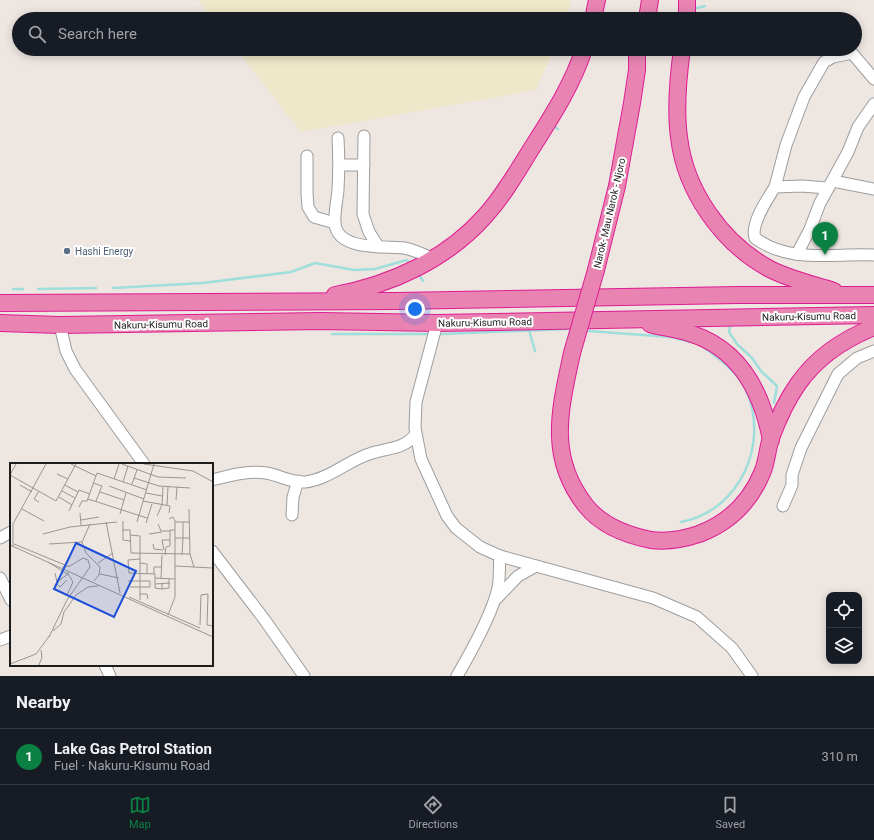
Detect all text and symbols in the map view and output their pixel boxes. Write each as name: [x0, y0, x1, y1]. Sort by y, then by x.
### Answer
search box: [12, 12, 862, 56]
icon: search: [26, 23, 48, 45]
text: Search here: [58, 25, 137, 43]
street label: Narok- Mau Narok - Njoro: [591, 157, 628, 269]
pin: 1: [812, 222, 838, 255]
marker: Hashi Energy: [62, 246, 72, 256]
place label: Hashi Energy: [75, 246, 134, 257]
your location: [405, 299, 425, 319]
street label: Nakuru-Kisumu Road: [762, 310, 856, 323]
street label: Nakuru-Kisumu Road: [438, 316, 532, 329]
street label: Nakuru-Kisumu Road: [114, 318, 208, 331]
inset map: [10, 463, 213, 666]
map controls: [826, 592, 862, 664]
button: locate: [826, 592, 862, 628]
button: layers: [826, 628, 862, 664]
text: Nearby: [16, 692, 71, 712]
text: Lake Gas Petrol Station: [54, 740, 212, 758]
text: 1: [25, 749, 33, 764]
text: 310 m: [821, 749, 858, 764]
text: Fuel · Nakuru-Kisumu Road: [54, 758, 210, 773]
tab: Map: [129, 794, 151, 831]
tab: Directions: [408, 794, 458, 831]
tab: Saved: [715, 794, 745, 831]

